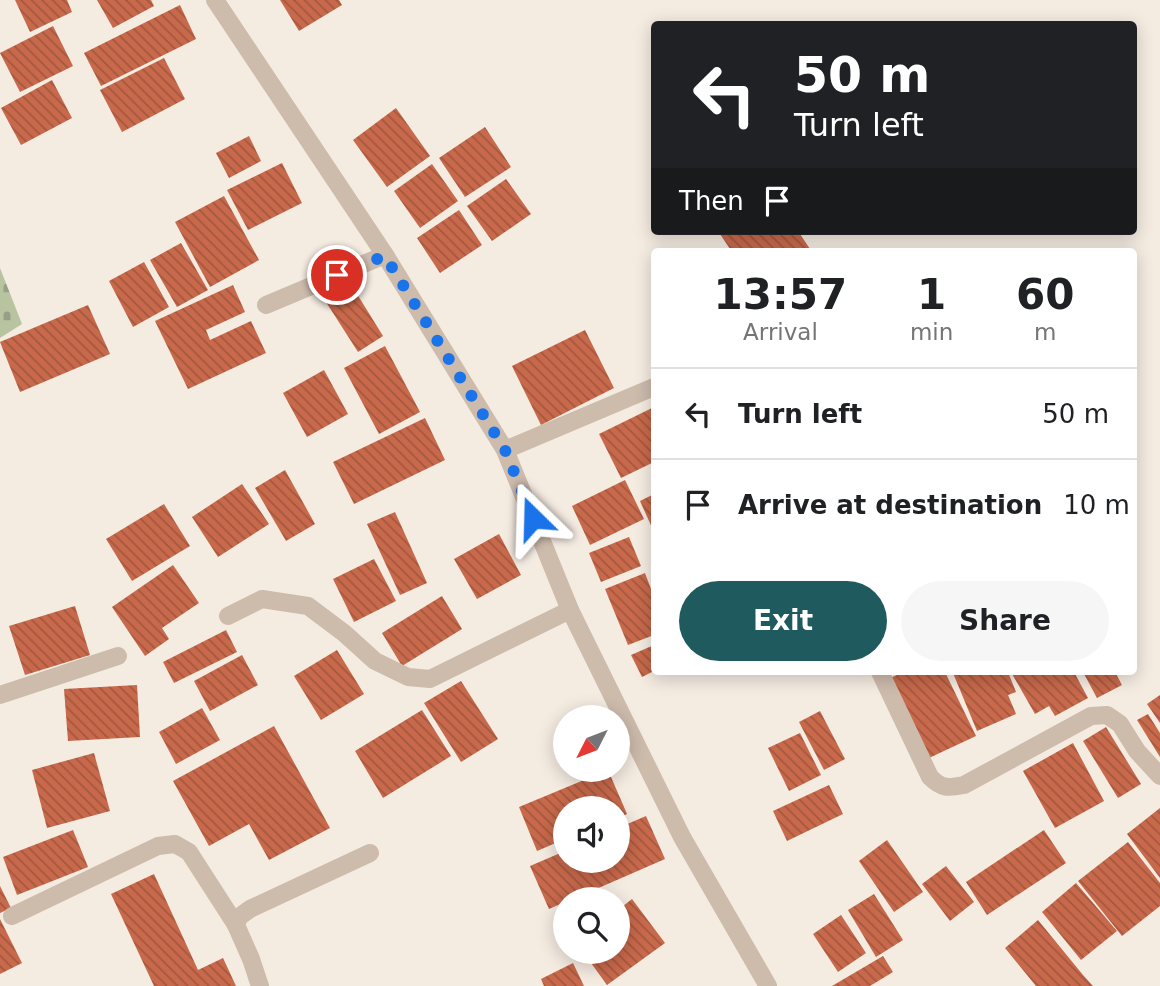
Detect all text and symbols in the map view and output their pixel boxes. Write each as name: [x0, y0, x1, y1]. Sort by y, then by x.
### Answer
text: 50 m: [794, 47, 930, 104]
icon: left: [679, 49, 770, 140]
text: Turn left: [794, 106, 924, 144]
icon: arrive: [758, 182, 796, 220]
text: Then: [679, 186, 744, 216]
pin: [307, 245, 367, 305]
icon: arrive: [318, 256, 356, 294]
text: 13:57: [714, 270, 847, 319]
text: 1: [917, 270, 946, 319]
text: 60: [1016, 270, 1074, 319]
text: Arrival: [743, 319, 818, 345]
text: min: [910, 319, 953, 345]
text: m: [1034, 319, 1056, 345]
icon: left: [679, 395, 717, 433]
text: Turn left: [738, 399, 862, 429]
text: 50 m: [1042, 399, 1109, 429]
position arrow: [496, 481, 570, 555]
icon: arrive: [679, 486, 717, 524]
text: Arrive at destination: [738, 490, 1042, 520]
text: 10 m: [1063, 490, 1130, 520]
button: Exit: [679, 581, 887, 661]
button: Share: [901, 581, 1109, 661]
north arrow: [553, 705, 630, 782]
map controls: [553, 705, 630, 964]
button: sound: [553, 796, 630, 873]
button: search: [553, 887, 630, 964]

